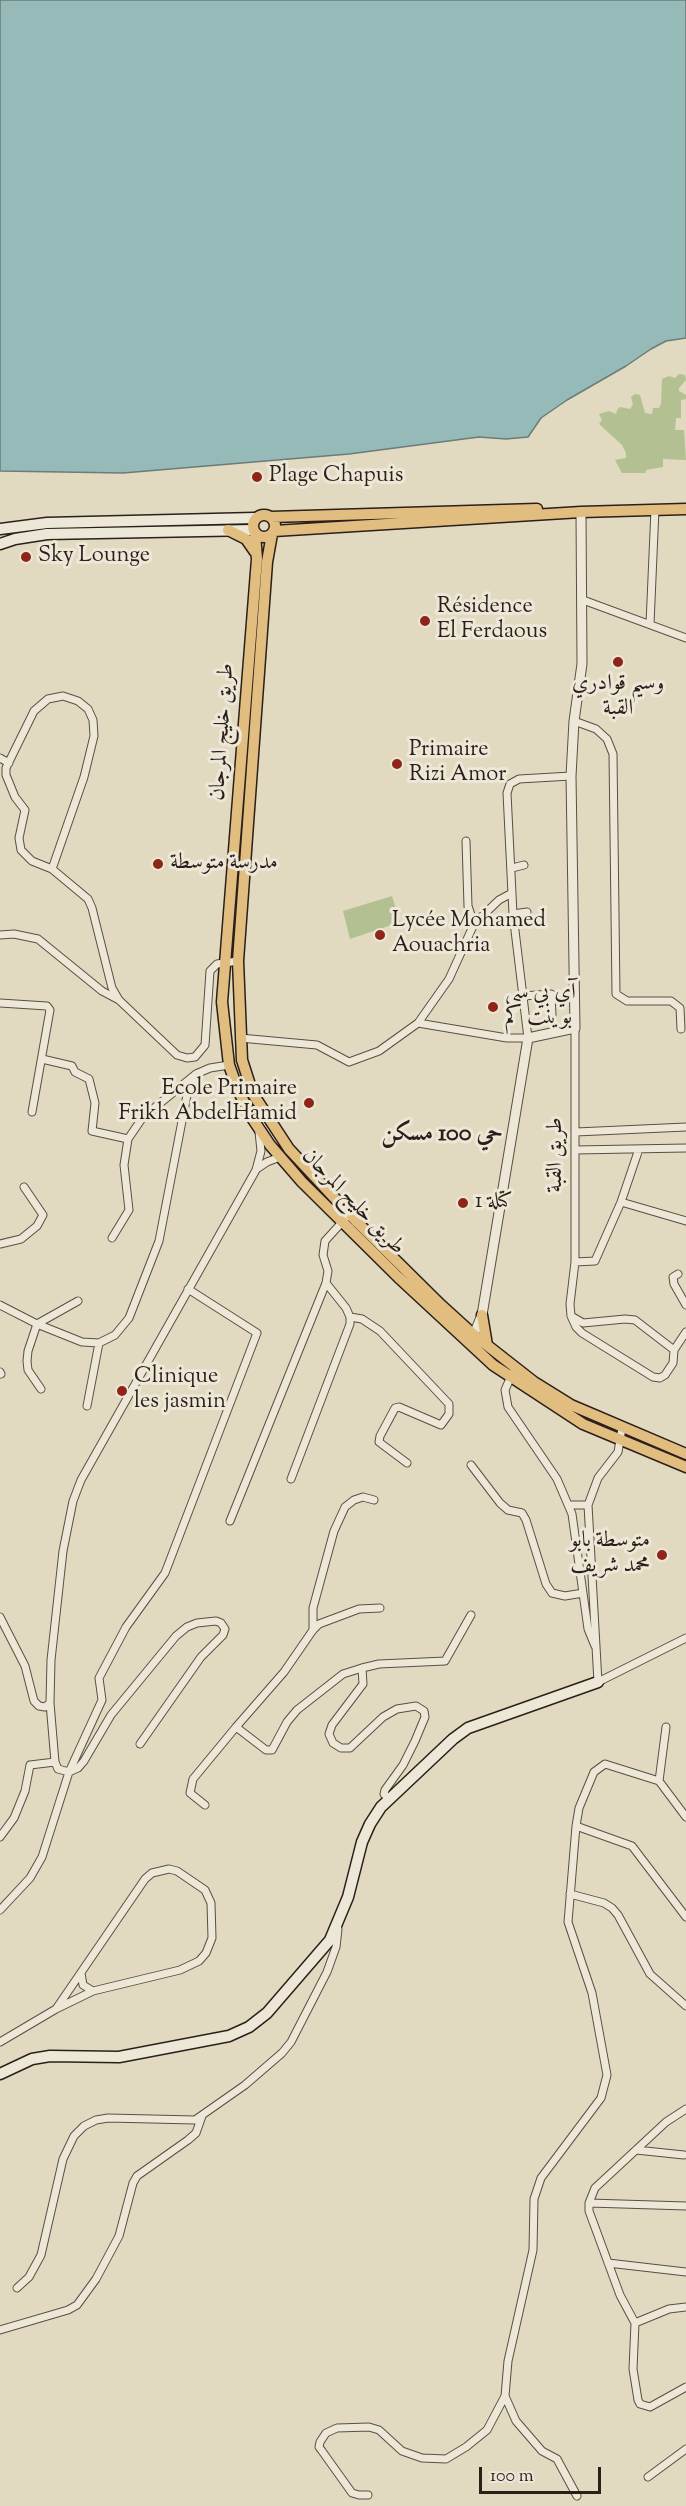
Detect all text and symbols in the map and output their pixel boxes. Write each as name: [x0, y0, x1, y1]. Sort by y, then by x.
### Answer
place label: Plage Chapuis: [269, 464, 403, 490]
marker: Plage Chapuis: [250, 470, 264, 484]
place label: Sky Lounge: [38, 544, 150, 570]
marker: Sky Lounge: [19, 550, 33, 564]
place label: Résidence El Ferdaous: [437, 595, 547, 646]
marker: Résidence El Ferdaous: [418, 614, 432, 628]
marker: وسيم قوادري القبة: [611, 655, 625, 669]
street label: طريق خليج المرجان: [206, 662, 242, 802]
place label: وسيم قوادري القبة: [572, 672, 664, 724]
place label: Primaire Rizi Amor: [409, 738, 506, 790]
marker: Primaire Rizi Amor: [390, 757, 404, 771]
place label: مدرسة متوسطة: [170, 851, 278, 877]
marker: مدرسة متوسطة: [151, 857, 165, 871]
place label: Lycée Mohamed Aouachria: [392, 909, 546, 960]
marker: Lycée Mohamed Aouachria: [373, 928, 387, 942]
place label: آي بي سي بوينت كم: [505, 981, 576, 1032]
marker: آي بي سي بوينت كم: [486, 1000, 500, 1014]
place label: Ecole Primaire Frikh AbdelHamid: [119, 1077, 297, 1128]
marker: Ecole Primaire Frikh AbdelHamid: [302, 1096, 316, 1110]
street label: طريق القبة: [544, 1117, 570, 1193]
district label: حي 100 مسكن: [381, 1122, 503, 1150]
street label: طريق خليج المرجان: [295, 1144, 409, 1262]
place label: كتلة 1: [475, 1190, 513, 1216]
marker: كتلة 1: [456, 1196, 470, 1210]
place label: Clinique les jasmin: [134, 1365, 226, 1416]
marker: Clinique les jasmin: [115, 1384, 129, 1398]
place label: متوسطة بابو محمد شريف: [570, 1529, 650, 1580]
marker: متوسطة بابو محمد شريف: [655, 1548, 669, 1562]
scale bar: [482, 2455, 604, 2493]
text: 100 m: [490, 2464, 534, 2490]

